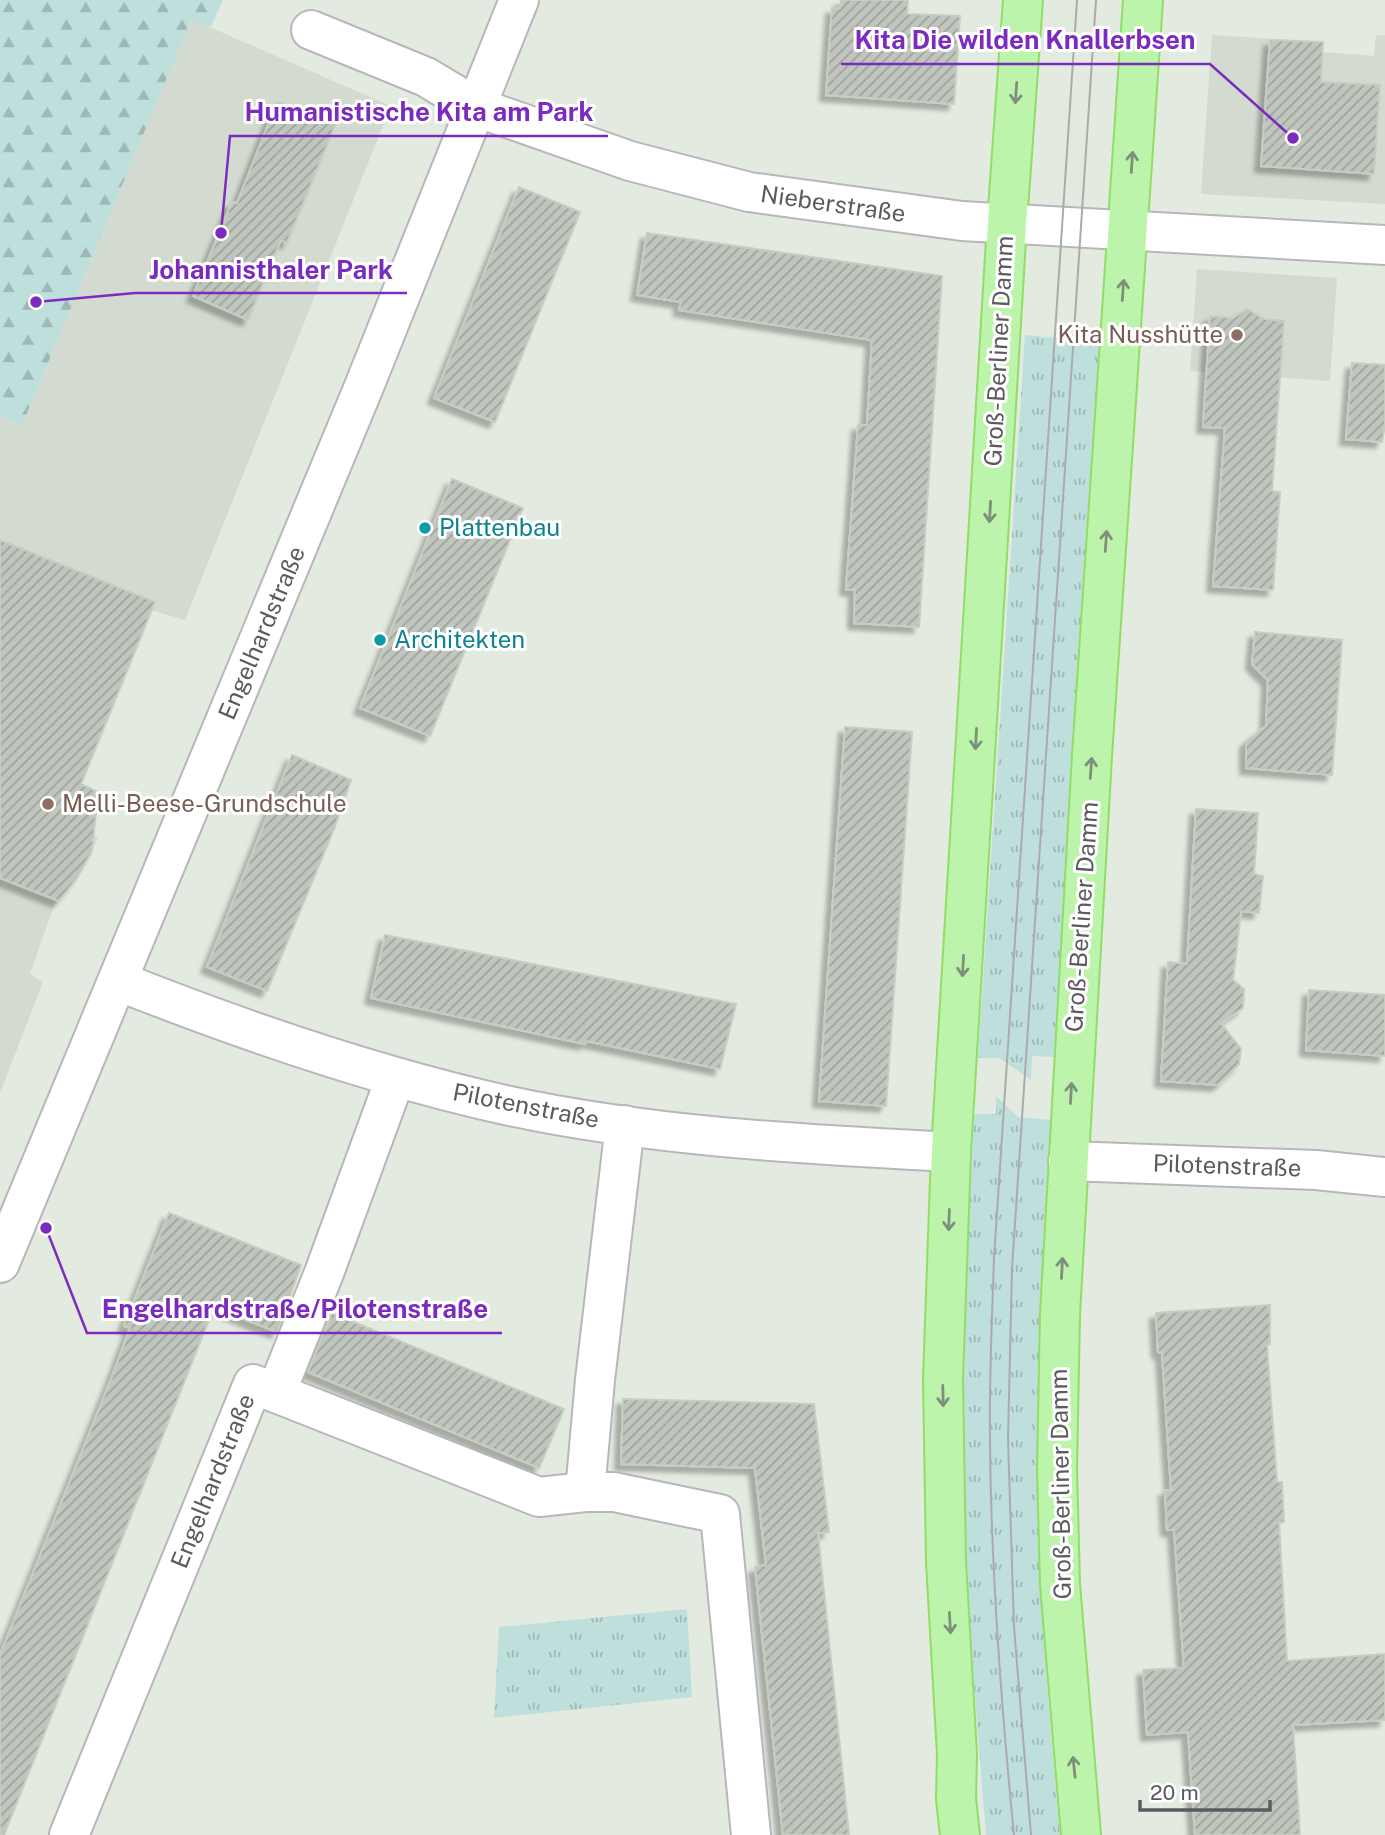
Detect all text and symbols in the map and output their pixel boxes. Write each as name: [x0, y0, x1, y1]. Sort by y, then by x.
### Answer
callout: Kita Die wilden Knallerbsen: [841, 17, 1210, 64]
text: Kita Die wilden Knallerbsen: [855, 24, 1195, 55]
one-way arrow: [1010, 81, 1023, 104]
callout: Humanistische Kita am Park: [230, 89, 608, 136]
text: Humanistische Kita am Park: [244, 96, 594, 127]
one-way arrow: [1125, 151, 1138, 174]
street label: Nieberstraße: [759, 179, 907, 227]
street label: Groß-Berliner Damm: [978, 235, 1018, 467]
callout: Johannisthaler Park: [135, 246, 407, 293]
text: Johannisthaler Park: [149, 254, 393, 285]
one-way arrow: [1117, 279, 1130, 302]
place label: Kita Nusshütte: [1058, 320, 1223, 348]
marker: Kita Nusshütte: [1229, 327, 1245, 343]
one-way arrow: [983, 500, 996, 523]
place label: Plattenbau: [439, 513, 560, 541]
marker: Plattenbau: [417, 520, 433, 536]
one-way arrow: [1100, 530, 1113, 553]
street label: Engelhardstraße: [212, 542, 310, 723]
place label: Architekten: [394, 625, 525, 653]
marker: Architekten: [372, 632, 388, 648]
one-way arrow: [969, 727, 982, 749]
one-way arrow: [1085, 757, 1098, 780]
place label: Melli-Beese-Grundschule: [62, 789, 347, 817]
marker: Melli-Beese-Grundschule: [40, 796, 56, 812]
street label: Groß-Berliner Damm: [1059, 801, 1103, 1033]
one-way arrow: [956, 954, 969, 977]
street label: Pilotenstraße: [451, 1077, 602, 1133]
one-way arrow: [1065, 1082, 1078, 1105]
street label: Pilotenstraße: [1152, 1148, 1302, 1182]
one-way arrow: [942, 1208, 955, 1231]
one-way arrow: [1056, 1257, 1069, 1280]
callout: Engelhardstraße/Pilotenstraße: [87, 1286, 502, 1333]
text: Engelhardstraße/Pilotenstraße: [102, 1293, 488, 1324]
street label: Groß-Berliner Damm: [1044, 1368, 1076, 1600]
one-way arrow: [936, 1384, 950, 1407]
street label: Engelhardstraße: [164, 1389, 260, 1572]
one-way arrow: [943, 1611, 956, 1634]
one-way arrow: [1067, 1756, 1080, 1779]
scale bar: [1140, 1769, 1270, 1813]
text: 20 m: [1150, 1780, 1199, 1805]

